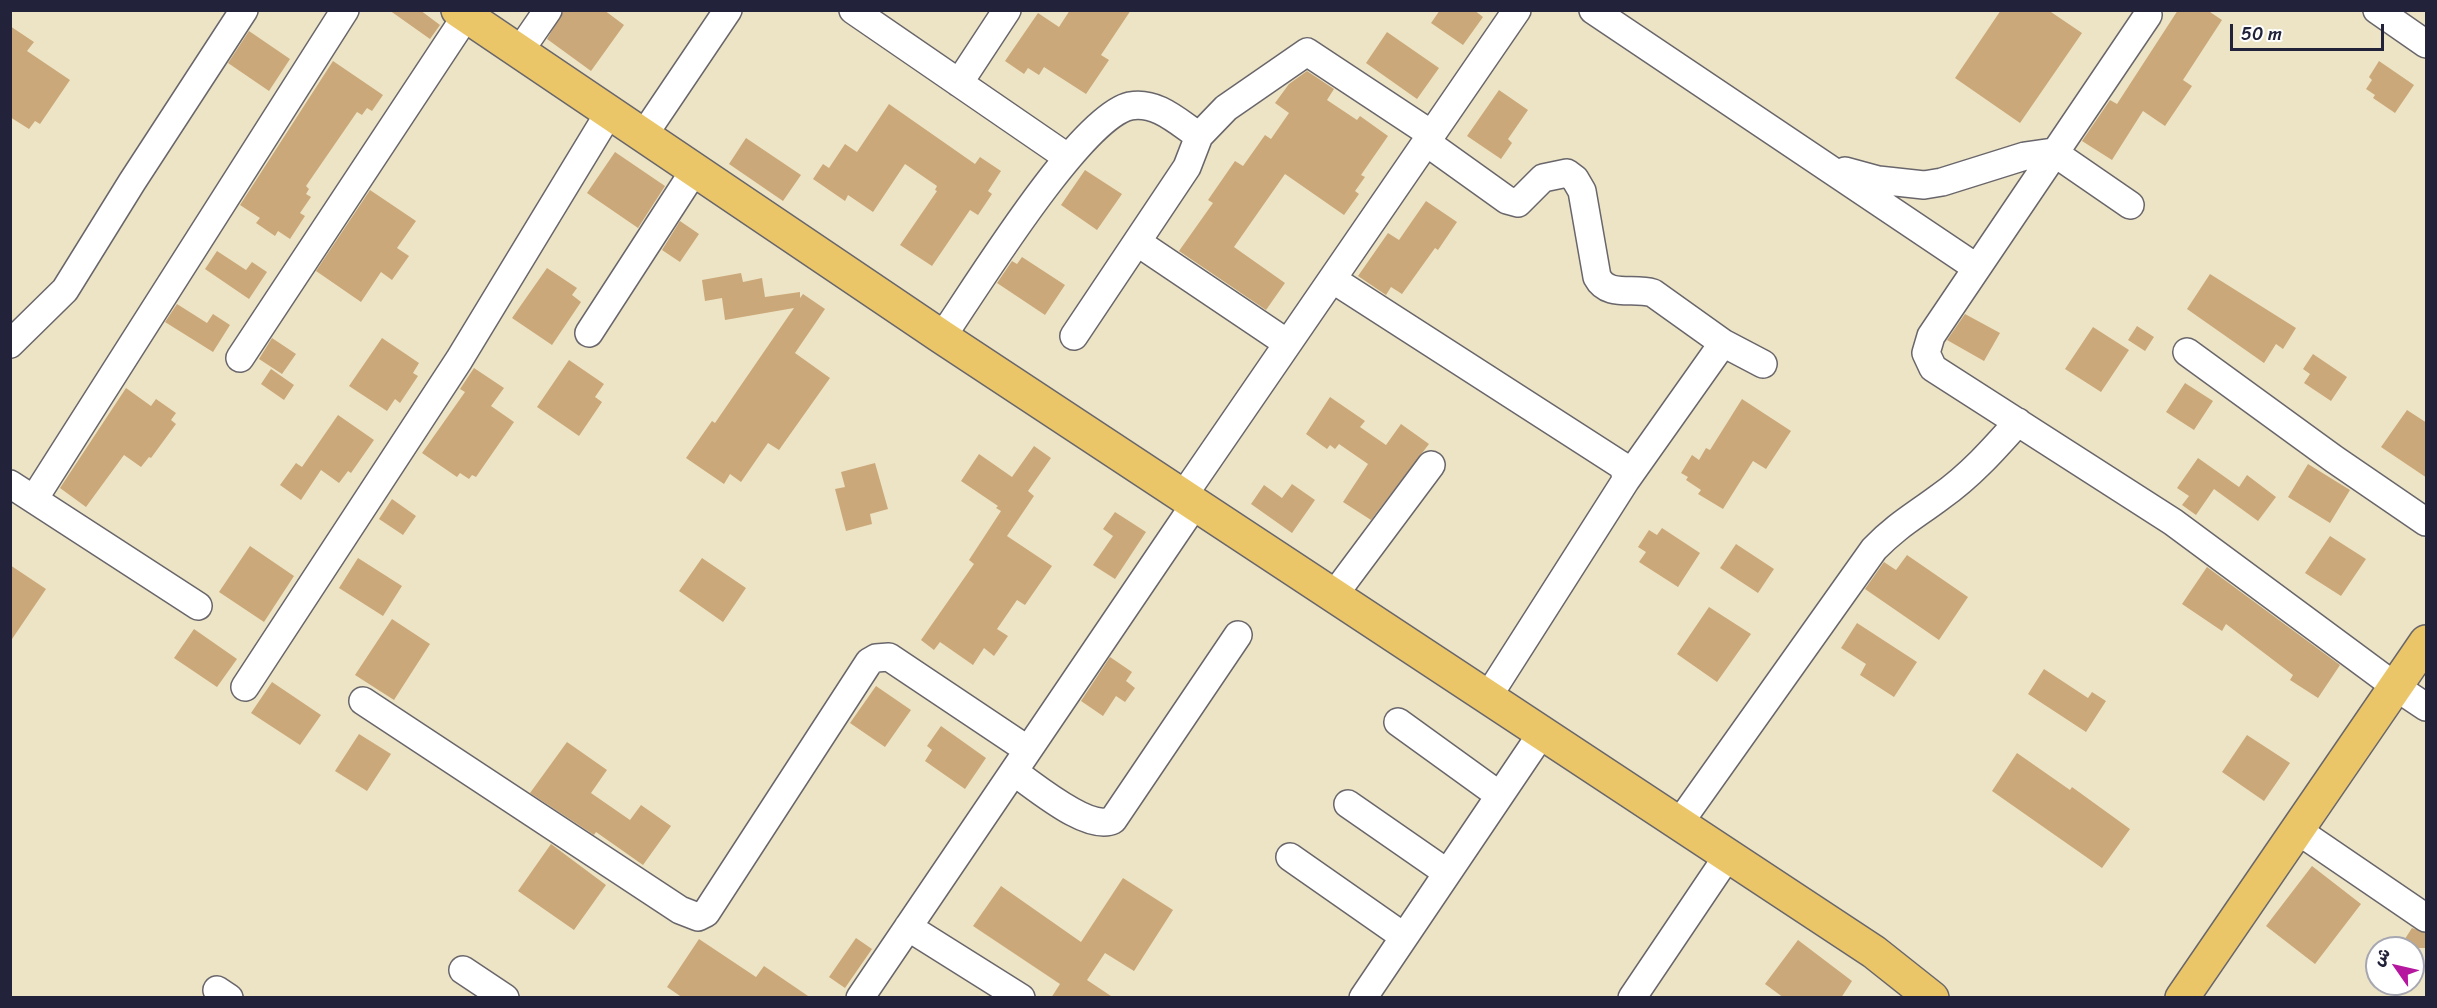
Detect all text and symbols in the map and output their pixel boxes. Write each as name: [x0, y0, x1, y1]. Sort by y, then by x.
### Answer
scale bar: [2233, 12, 2388, 50]
text: 50 m: [2241, 18, 2282, 50]
north arrow: [2365, 936, 2425, 996]
text: ش: [2364, 941, 2398, 972]

